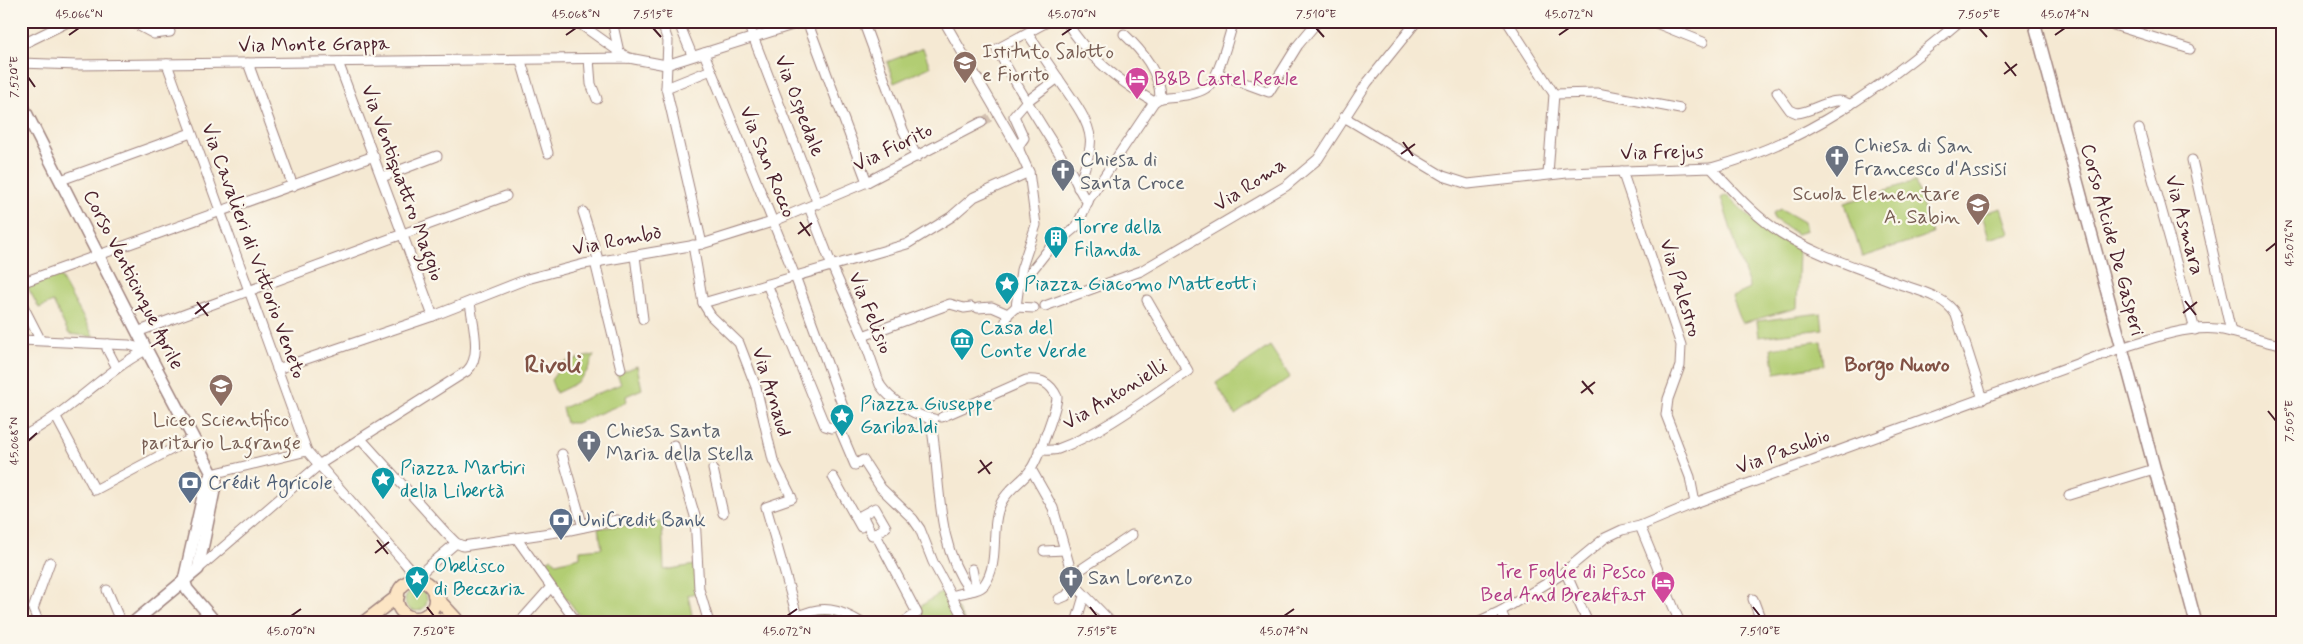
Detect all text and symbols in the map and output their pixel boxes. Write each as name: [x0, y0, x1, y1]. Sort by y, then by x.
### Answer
text: 45.066°N: [55, 7, 103, 23]
text: 45.068°N: [552, 7, 600, 23]
text: 7.515°E: [633, 7, 673, 23]
text: 45.070°N: [1048, 7, 1096, 23]
text: 7.510°E: [1296, 7, 1336, 23]
text: 45.072°N: [1545, 7, 1593, 23]
text: 7.505°E: [1958, 7, 2000, 23]
text: 45.074°N: [2041, 7, 2089, 23]
street label: Via Monte Grappa: [238, 30, 391, 60]
place label: Istituto Salotto e Fiorito: [982, 39, 1114, 89]
school or university icon: Istituto Salotto e Fiorito: [952, 50, 978, 84]
street label: Via Ospedale: [767, 51, 831, 161]
text: 7.520°E: [7, 56, 23, 98]
hotel icon: B&B Castel Reale: [1124, 66, 1150, 100]
place label: B&B Castel Reale: [1154, 66, 1298, 93]
street label: Via Ventiquattro Maggio: [352, 81, 450, 286]
street label: Via San Rocco: [732, 102, 802, 222]
street label: Via Fiorito: [849, 117, 937, 179]
street label: Via Cavalieri di Vittorio Veneto: [194, 119, 312, 383]
place label: Chiesa di San Francesco d'Assisi: [1854, 133, 2007, 183]
street label: Via Frejus: [1620, 139, 1704, 167]
street label: Corso Alcide De Gasperi: [2073, 141, 2151, 339]
church icon: Chiesa di San Francesco d'Assisi: [1824, 144, 1850, 178]
place label: Chiesa di Santa Croce: [1080, 147, 1185, 197]
street label: Via Roma: [1209, 152, 1291, 218]
church icon: Chiesa di Santa Croce: [1050, 158, 1076, 192]
street label: Via Asmara: [2158, 172, 2210, 278]
place label: Scuola Elementare A. Sabin: [1792, 181, 1960, 231]
street label: Corso Venticinque Aprile: [75, 185, 190, 375]
school or university icon: Scuola Elementare A. Sabin: [1965, 192, 1991, 226]
place label: Torre della Filanda: [1074, 214, 1162, 264]
street label: Via Rombò: [570, 219, 664, 263]
text: 45.076°N: [2282, 220, 2298, 266]
building icon: Torre della Filanda: [1043, 225, 1069, 259]
street label: Via Palestro: [1652, 236, 1708, 340]
street label: Via Felisio: [841, 268, 899, 358]
place icon: Piazza Giacomo Matteotti: [994, 271, 1020, 305]
place label: Piazza Giacomo Matteotti: [1024, 271, 1256, 298]
place label: Casa del Conte Verde: [980, 315, 1087, 365]
museum icon: Casa del Conte Verde: [949, 327, 975, 361]
street label: Via Arnaud: [745, 344, 797, 440]
district label: Rivoli: [524, 349, 582, 382]
district label: Borgo Nuovo: [1844, 351, 1950, 381]
street label: Via Antonielli: [1058, 353, 1172, 437]
school or university icon: Liceo Scientifico paritario Lagrange: [208, 373, 234, 407]
place label: Piazza Giuseppe Garibaldi: [860, 391, 993, 441]
text: 7.505°E: [2282, 400, 2298, 442]
place icon: Piazza Giuseppe Garibaldi: [829, 403, 855, 437]
place label: Liceo Scientifico paritario Lagrange: [141, 407, 301, 459]
text: 45.068°N: [7, 417, 23, 465]
place label: Chiesa Santa Maria della Stella: [606, 418, 754, 468]
street label: Via Pasubio: [1732, 423, 1834, 481]
church icon: Chiesa Santa Maria della Stella: [576, 429, 602, 463]
place label: Piazza Martiri della Libertà: [400, 455, 525, 505]
place icon: Piazza Martiri della Libertà: [370, 466, 396, 500]
bank icon: Crédit Agricole: [177, 470, 203, 504]
place label: Crédit Agricole: [208, 470, 333, 498]
bank icon: UniCredit Bank: [548, 507, 574, 541]
place label: UniCredit Bank: [578, 507, 706, 534]
place label: Obelisco di Beccaria: [434, 553, 526, 603]
place label: Tre Foglie di Pesco Bed And Breakfast: [1481, 559, 1646, 609]
place icon: Obelisco di Beccaria: [404, 565, 430, 599]
church icon: San Lorenzo: [1058, 565, 1084, 599]
place label: San Lorenzo: [1088, 565, 1193, 592]
hotel icon: Tre Foglie di Pesco Bed And Breakfast: [1650, 570, 1676, 604]
text: 45.070°N: [267, 624, 315, 640]
text: 7.520°E: [413, 624, 455, 640]
text: 45.072°N: [763, 624, 811, 640]
text: 7.515°E: [1077, 624, 1117, 640]
text: 45.074°N: [1260, 624, 1308, 640]
text: 7.510°E: [1740, 624, 1780, 640]

